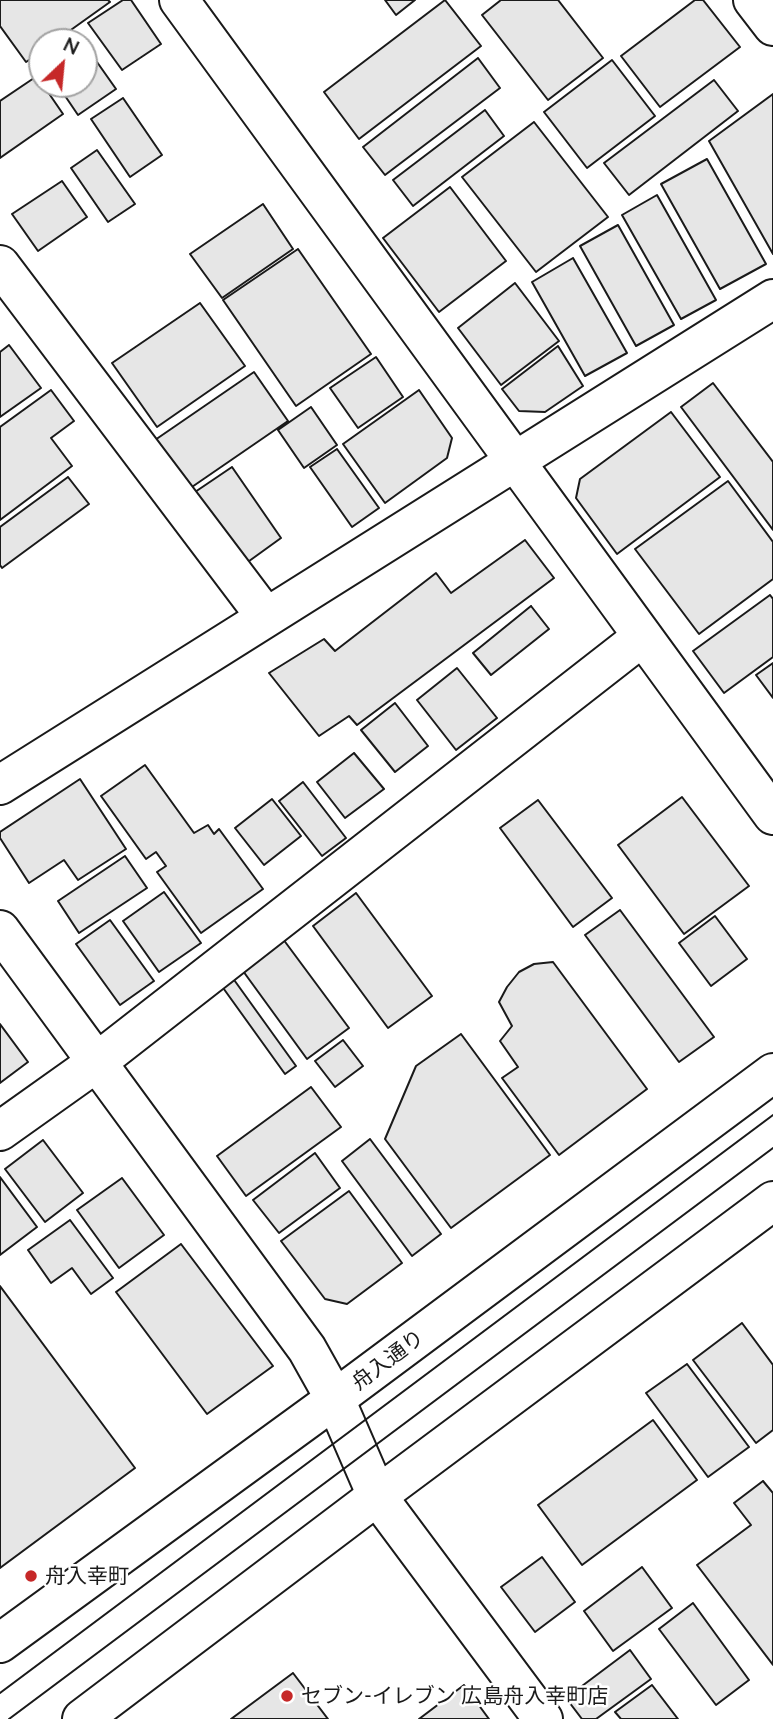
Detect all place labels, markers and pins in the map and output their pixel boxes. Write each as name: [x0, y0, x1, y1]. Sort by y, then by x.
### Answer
place label: 舟入幸町: [45, 1563, 129, 1589]
marker: 舟入幸町: [23, 1568, 39, 1584]
place label: セブン-イレブン 広島舟入幸町店: [301, 1683, 608, 1709]
marker: セブン-イレブン 広島舟入幸町店: [279, 1688, 295, 1704]

